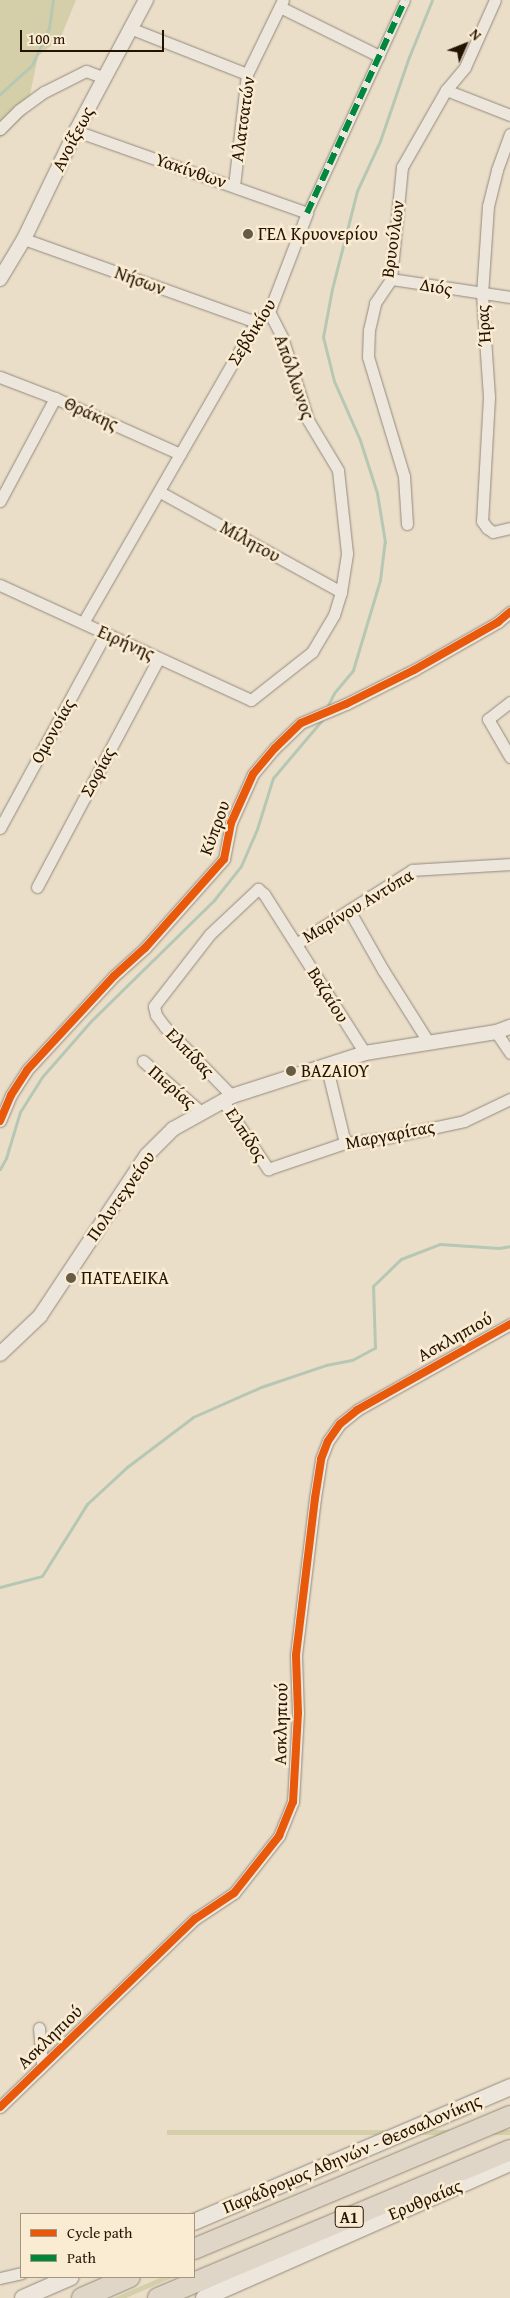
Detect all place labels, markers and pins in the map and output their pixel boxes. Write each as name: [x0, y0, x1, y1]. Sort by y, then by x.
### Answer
place label: ΓΕΛ Κρυονερίου: [258, 223, 378, 245]
marker: ΓΕΛ Κρυονερίου: [242, 228, 254, 240]
place label: ΒΑΖΑΙΟΥ: [301, 1060, 369, 1082]
marker: ΒΑΖΑΙΟΥ: [285, 1065, 297, 1077]
place label: ΠΑΤΕΛΕΙΚΑ: [81, 1267, 169, 1289]
marker: ΠΑΤΕΛΕΙΚΑ: [65, 1272, 77, 1284]

